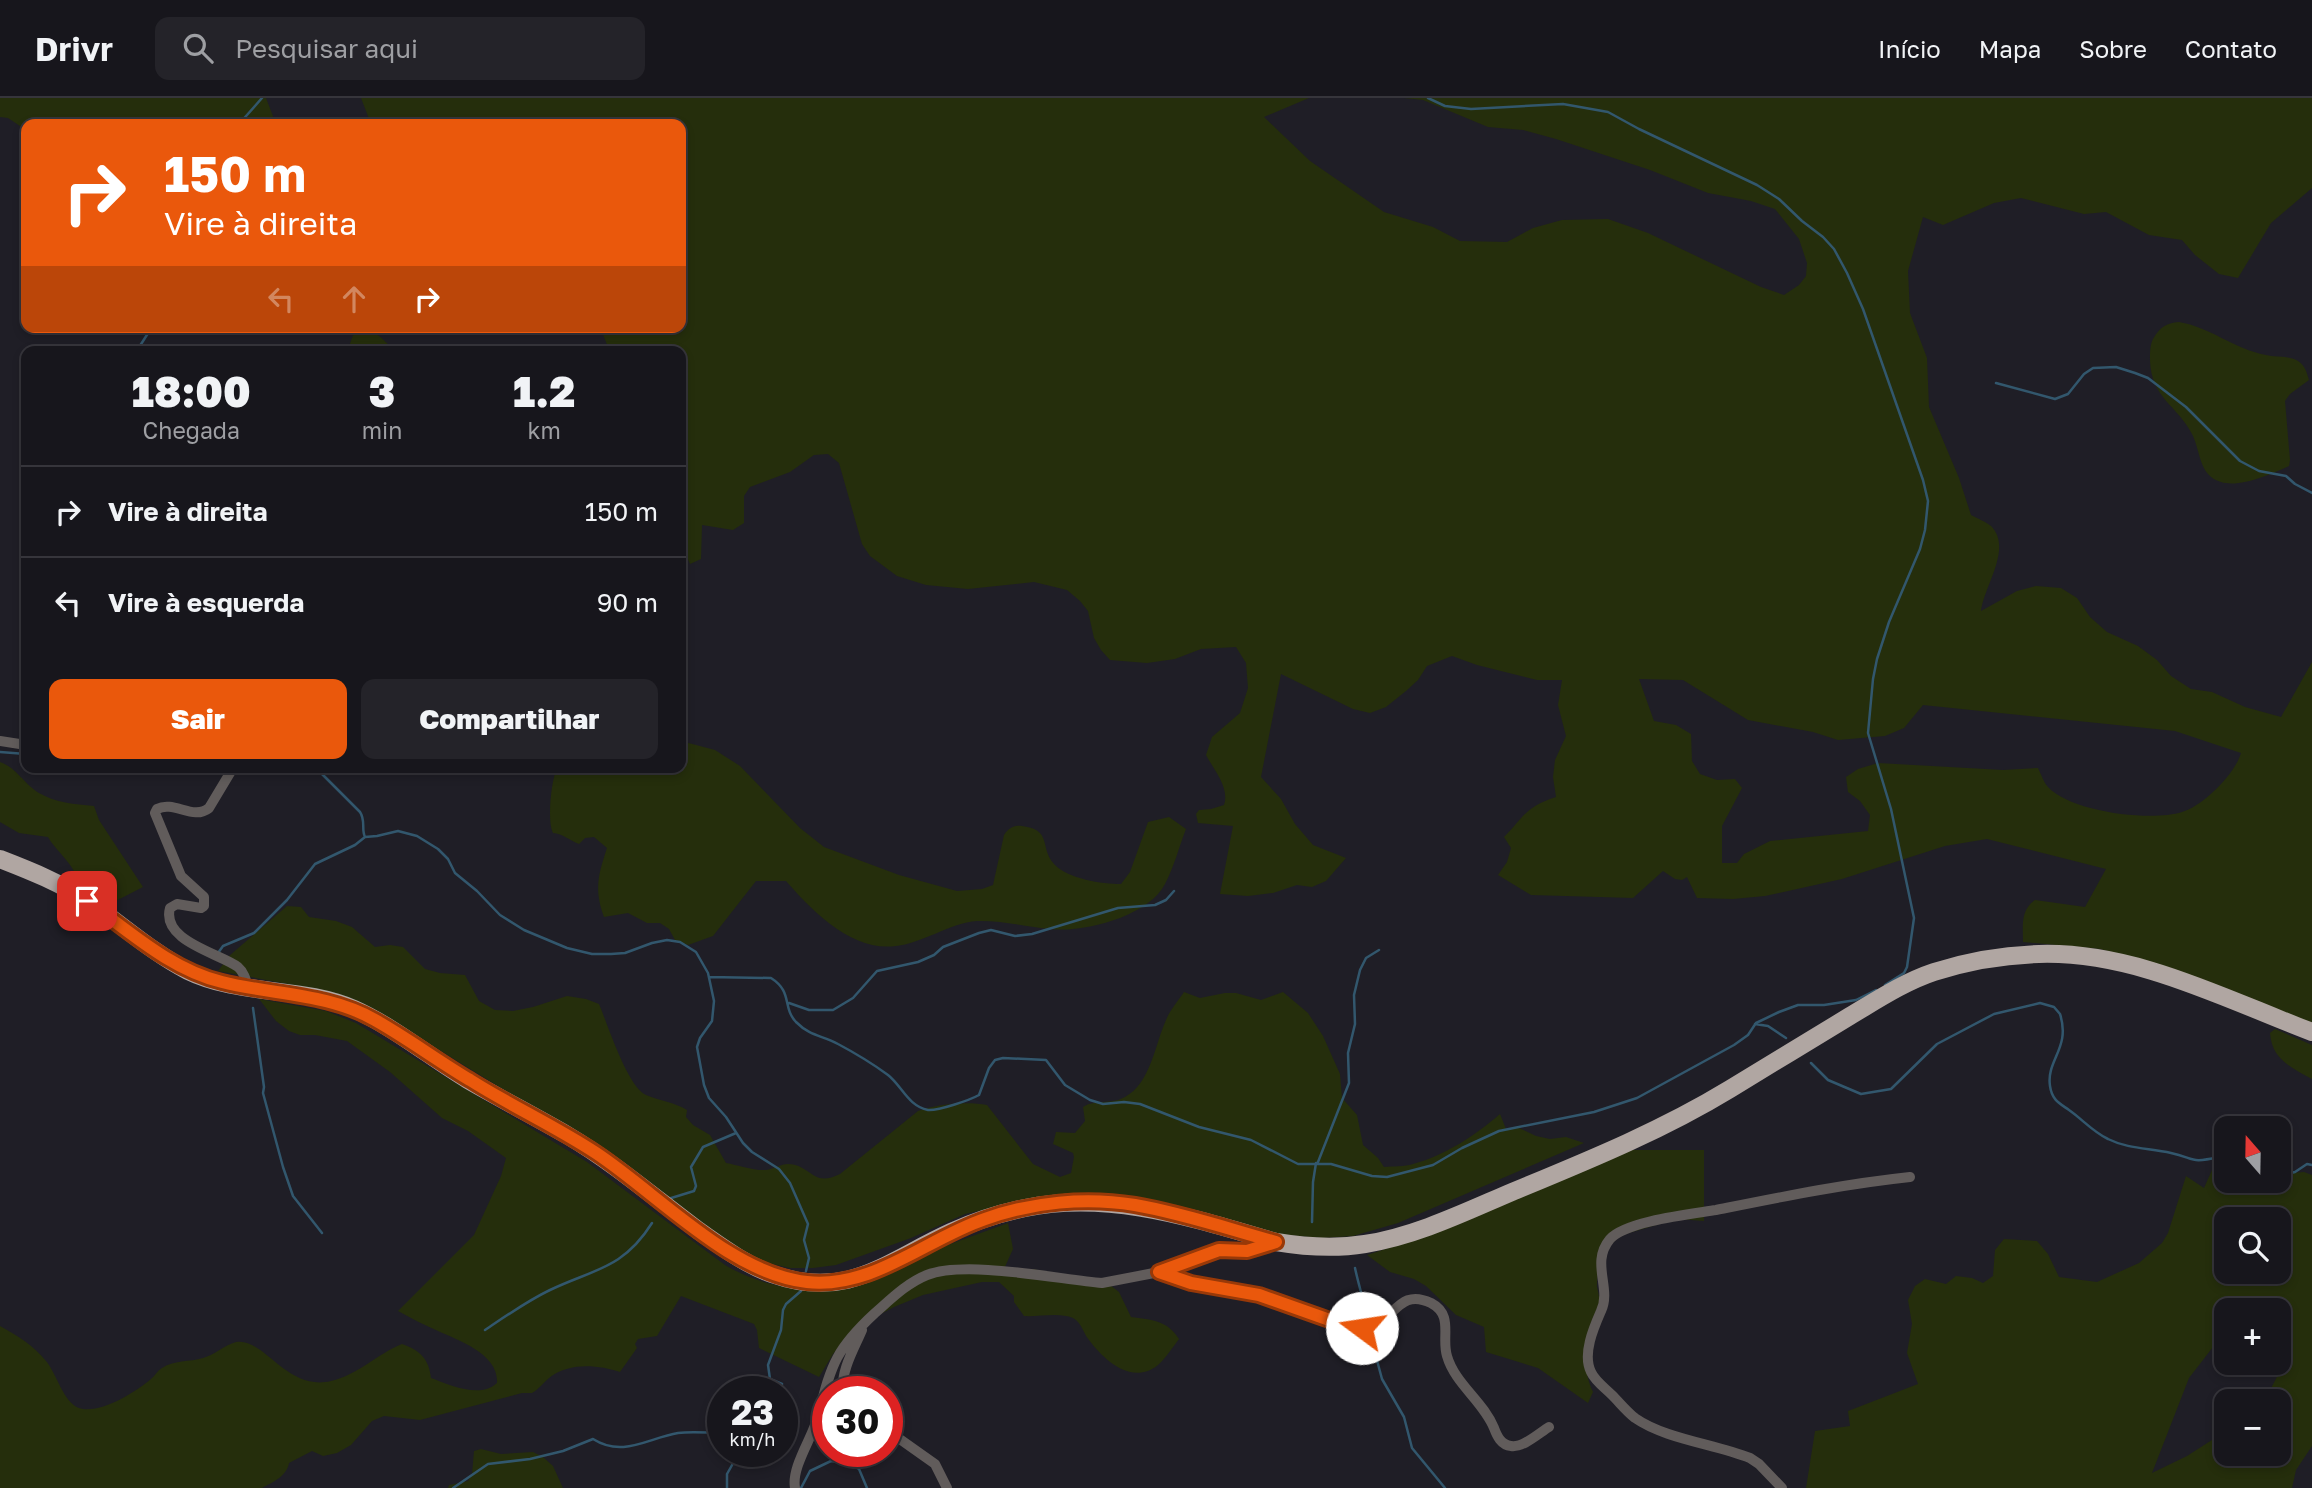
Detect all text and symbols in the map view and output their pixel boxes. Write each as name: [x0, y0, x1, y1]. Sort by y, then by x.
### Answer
search box: [155, 17, 645, 80]
text: Drivr: [35, 29, 113, 68]
icon: search: [179, 29, 217, 67]
text: Pesquisar aqui: [235, 33, 418, 64]
text: Início: [1878, 34, 1941, 63]
text: Mapa: [1979, 34, 2041, 63]
text: Sobre: [2079, 34, 2147, 63]
text: Contato: [2185, 34, 2277, 63]
text: 150 m: [164, 144, 306, 203]
icon: right: [49, 147, 140, 238]
text: Vire à direita: [164, 204, 357, 242]
icon: left: [262, 280, 300, 318]
icon: ahead: [335, 280, 373, 318]
icon: right: [408, 280, 446, 318]
text: 18:00: [132, 366, 251, 416]
text: 3: [369, 366, 395, 416]
text: 1.2: [513, 366, 575, 416]
text: Chegada: [143, 416, 240, 444]
text: min: [362, 416, 402, 444]
text: km: [527, 416, 561, 444]
icon: right: [49, 493, 87, 531]
text: Vire à direita: [108, 496, 268, 527]
text: 150 m: [585, 496, 658, 527]
icon: left: [49, 584, 87, 622]
text: Vire à esquerda: [108, 587, 304, 618]
text: 90 m: [597, 587, 658, 618]
button: Sair: [49, 679, 347, 759]
button: Compartilhar: [361, 679, 658, 759]
pin: [57, 871, 117, 931]
icon: arrive: [68, 882, 106, 920]
north arrow: [2214, 1116, 2291, 1194]
map controls: [2214, 1116, 2291, 1466]
button: search: [2214, 1207, 2291, 1284]
position arrow: [1325, 1291, 1399, 1365]
button: +: [2214, 1298, 2291, 1375]
speed limit sign: 30: [812, 1376, 903, 1467]
button: −: [2214, 1389, 2291, 1466]
text: 23: [731, 1391, 774, 1433]
text: km/h: [730, 1428, 775, 1450]

